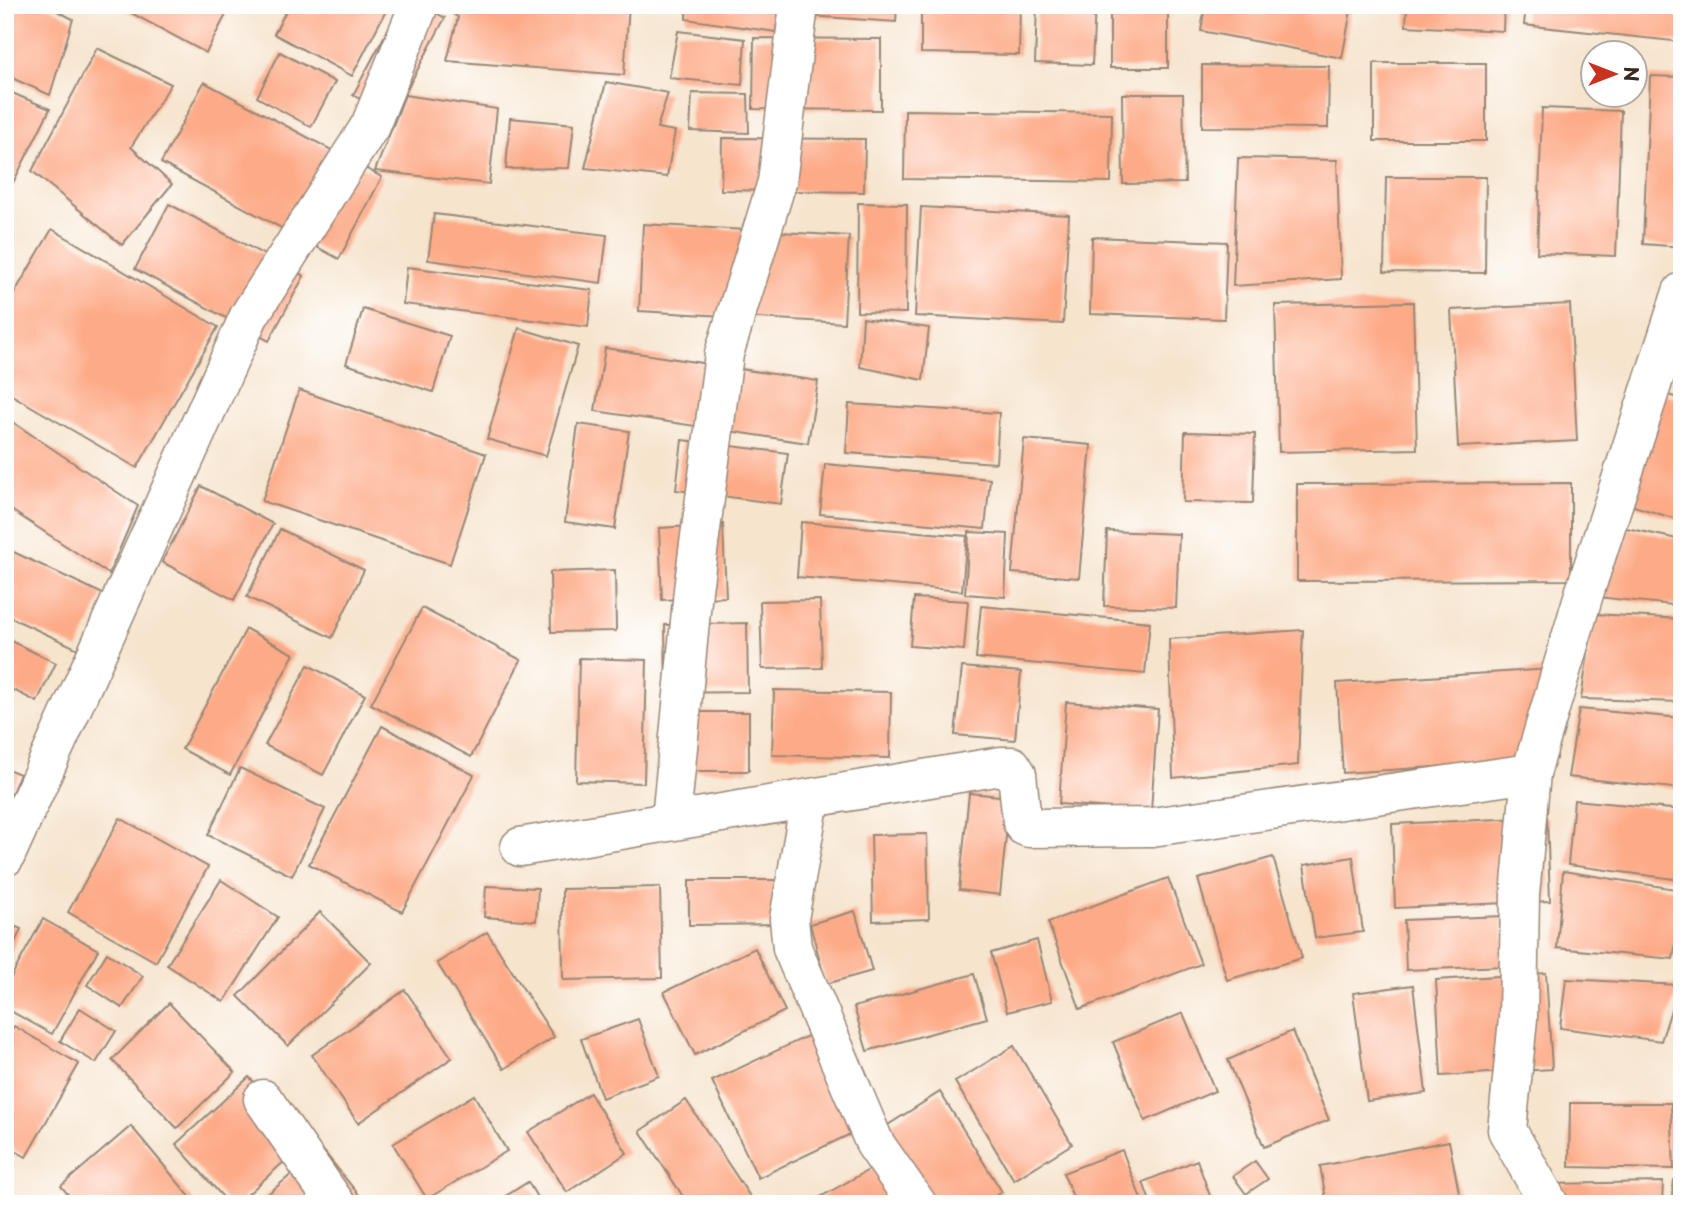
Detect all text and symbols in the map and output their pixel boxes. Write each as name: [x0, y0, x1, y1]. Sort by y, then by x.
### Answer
north arrow: [1578, 38, 1648, 108]
text: N: [1618, 66, 1646, 82]

